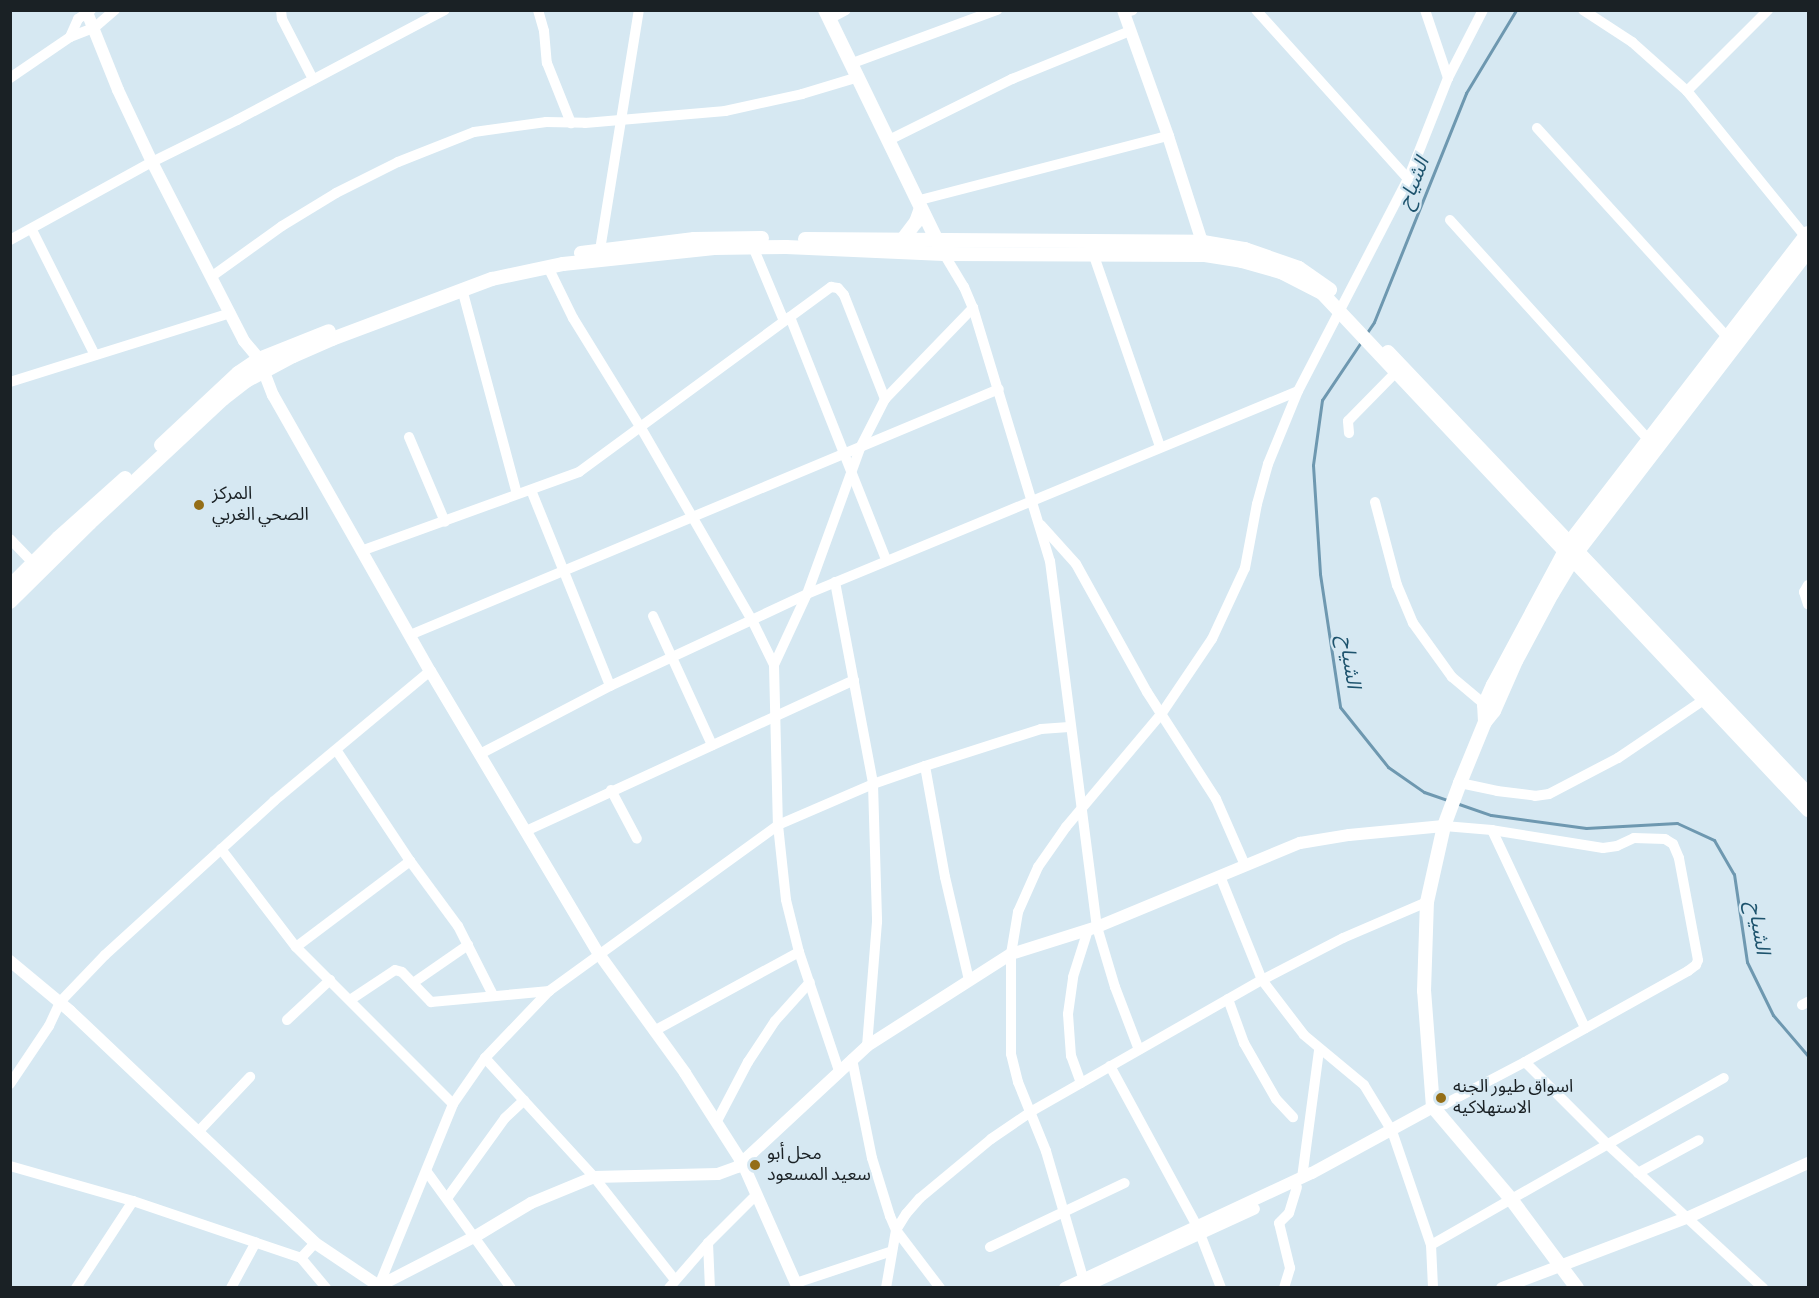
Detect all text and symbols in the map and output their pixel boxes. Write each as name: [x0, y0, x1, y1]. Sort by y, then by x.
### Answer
water label: الشياح: [1393, 154, 1435, 212]
place label: المركز الصحي الغربي: [212, 484, 309, 526]
marker: المركز الصحي الغربي: [190, 496, 208, 514]
water label: الشياح: [1333, 634, 1365, 690]
water label: الشياح: [1742, 900, 1774, 956]
place label: اسواق طيور الجنه الاستهلاكيه: [1453, 1077, 1573, 1120]
marker: اسواق طيور الجنه الاستهلاكيه: [1434, 1091, 1448, 1105]
place label: محل أبو سعيد المسعود: [767, 1144, 871, 1186]
marker: محل أبو سعيد المسعود: [748, 1158, 762, 1172]

